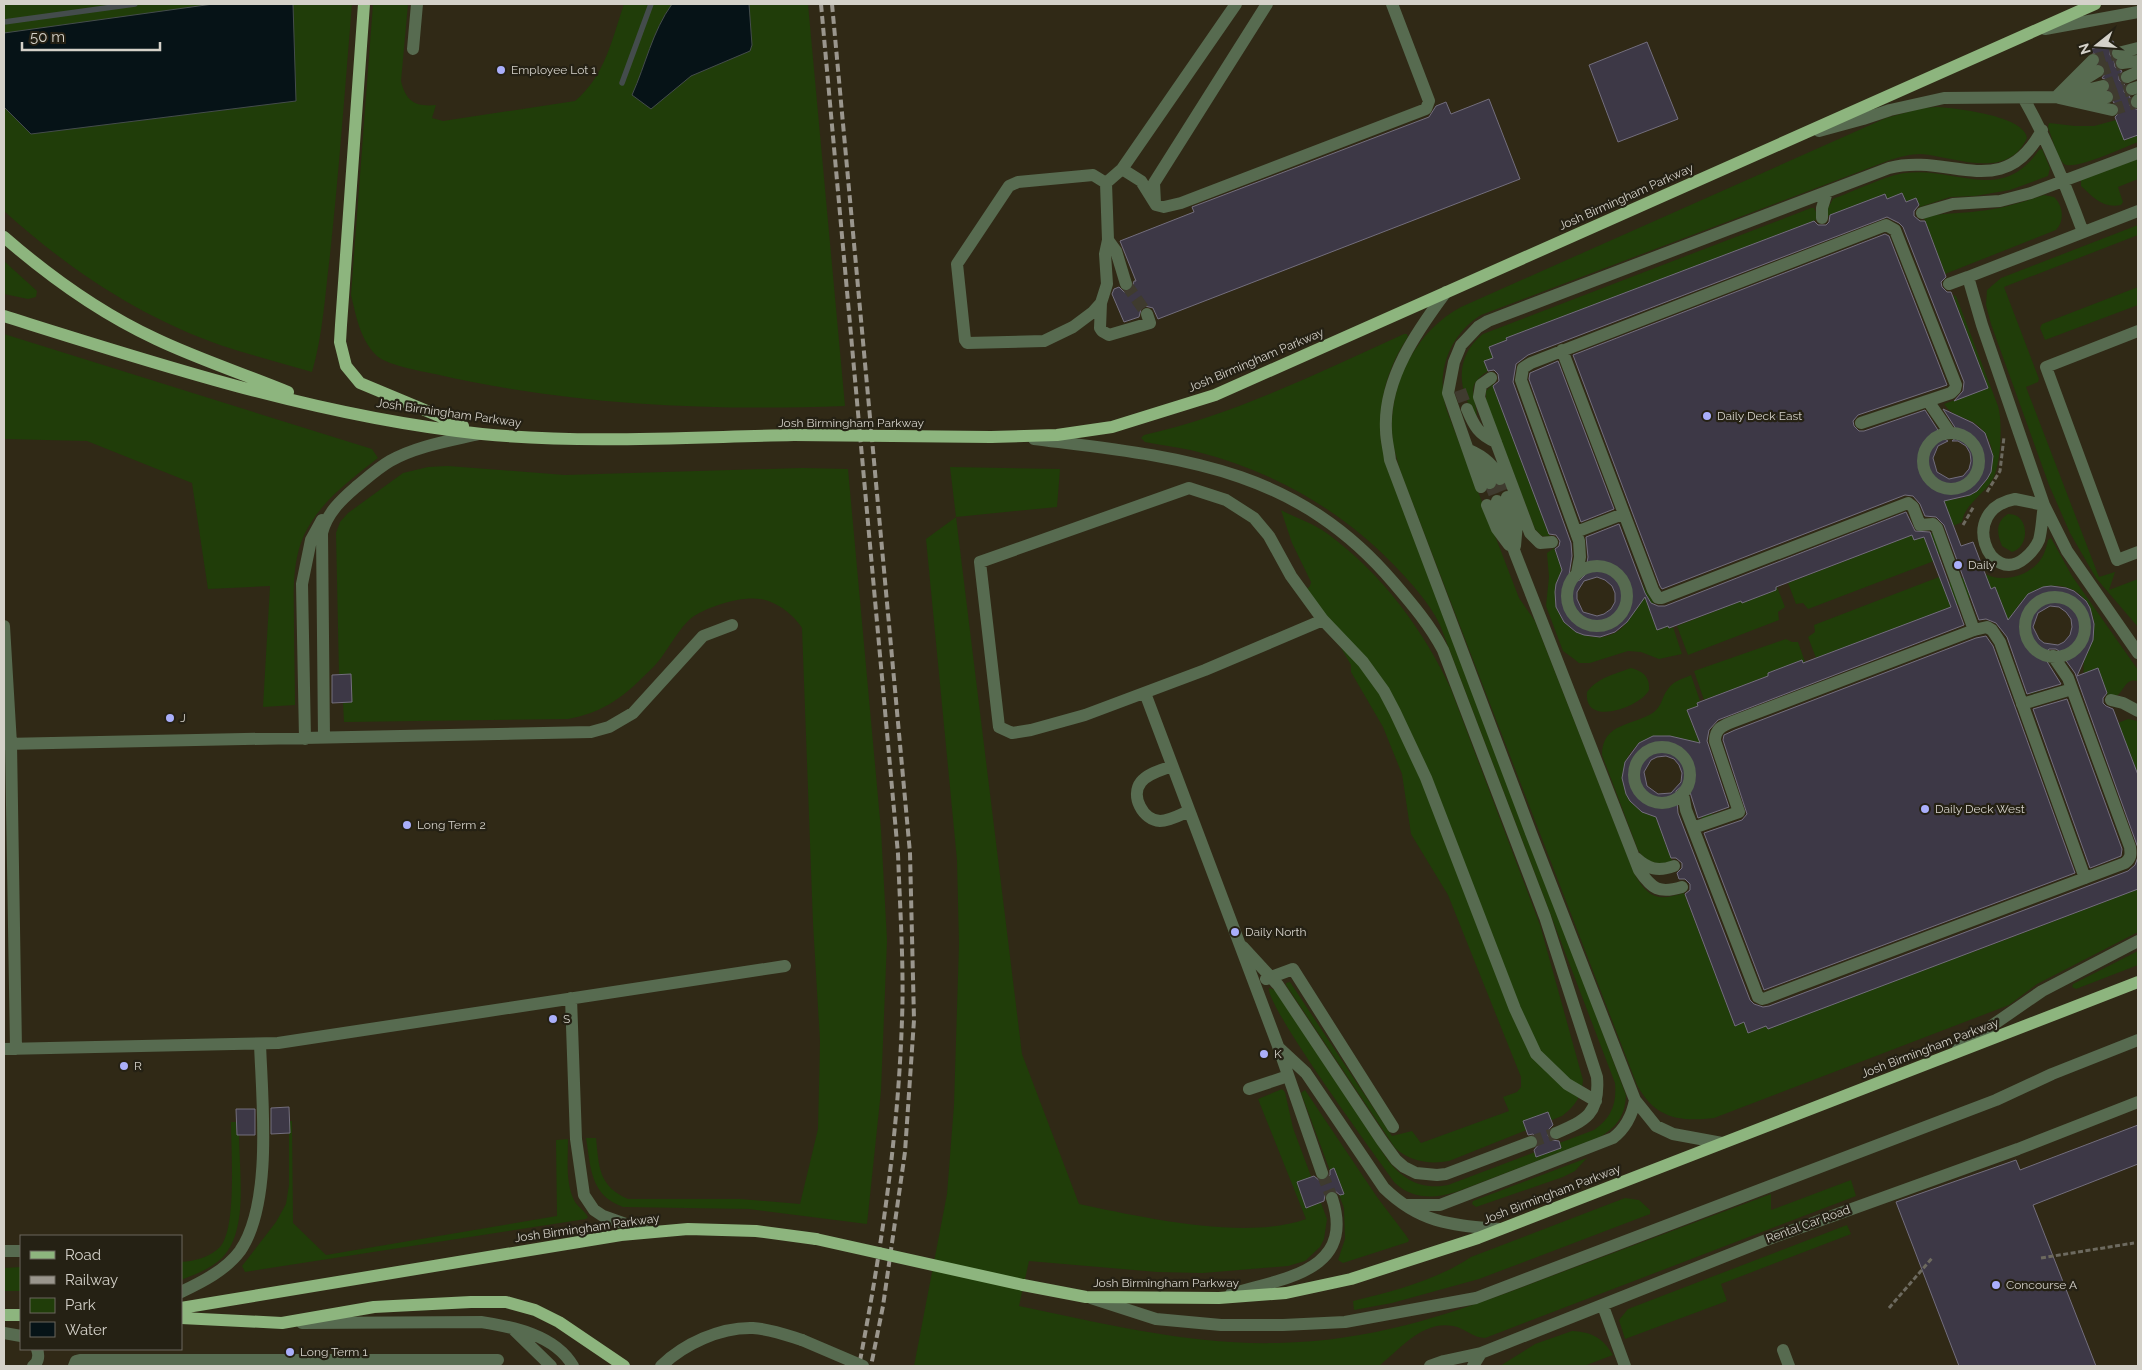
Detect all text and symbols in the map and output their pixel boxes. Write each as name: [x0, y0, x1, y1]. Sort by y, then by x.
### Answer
scale bar: [22, 20, 160, 52]
north arrow: [2072, 20, 2122, 70]
text: 50 m: [30, 28, 65, 46]
text: N: [2075, 41, 2094, 56]
place label: Employee Lot 1: [511, 63, 596, 77]
marker: Employee Lot 1: [495, 64, 507, 76]
street label: Josh Birmingham Parkway: [1556, 161, 1696, 233]
street label: Josh Birmingham Parkway: [1186, 325, 1326, 395]
street label: Josh Birmingham Parkway: [376, 396, 523, 430]
place label: Daily Deck East: [1717, 409, 1802, 423]
marker: Daily Deck East: [1701, 410, 1713, 422]
street label: Josh Birmingham Parkway: [778, 416, 925, 430]
place label: Daily: [1968, 558, 1996, 572]
marker: Daily: [1952, 559, 1964, 571]
place label: J: [180, 711, 186, 725]
marker: J: [164, 712, 176, 724]
place label: Daily Deck West: [1935, 802, 2025, 816]
marker: Daily Deck West: [1919, 803, 1931, 815]
place label: Long Term 2: [417, 818, 486, 832]
marker: Long Term 2: [401, 819, 413, 831]
place label: Daily North: [1245, 925, 1307, 939]
marker: Daily North: [1229, 926, 1241, 938]
place label: S: [563, 1012, 570, 1026]
marker: S: [547, 1013, 559, 1025]
street label: Josh Birmingham Parkway: [1859, 1015, 2001, 1081]
place label: K: [1274, 1047, 1282, 1061]
marker: K: [1258, 1048, 1270, 1060]
place label: R: [134, 1059, 142, 1073]
marker: R: [118, 1060, 130, 1072]
street label: Josh Birmingham Parkway: [1481, 1161, 1623, 1227]
street label: Rental Car Road: [1764, 1202, 1852, 1246]
street label: Josh Birmingham Parkway: [514, 1211, 661, 1245]
legend: [20, 1235, 182, 1350]
text: Road: [65, 1246, 101, 1264]
text: Railway: [65, 1271, 118, 1289]
street label: Josh Birmingham Parkway: [1093, 1276, 1240, 1290]
place label: Concourse A: [2006, 1278, 2077, 1292]
marker: Concourse A: [1990, 1279, 2002, 1291]
text: Park: [65, 1296, 96, 1314]
text: Water: [65, 1321, 108, 1339]
place label: Long Term 1: [300, 1345, 368, 1359]
marker: Long Term 1: [284, 1346, 296, 1358]

